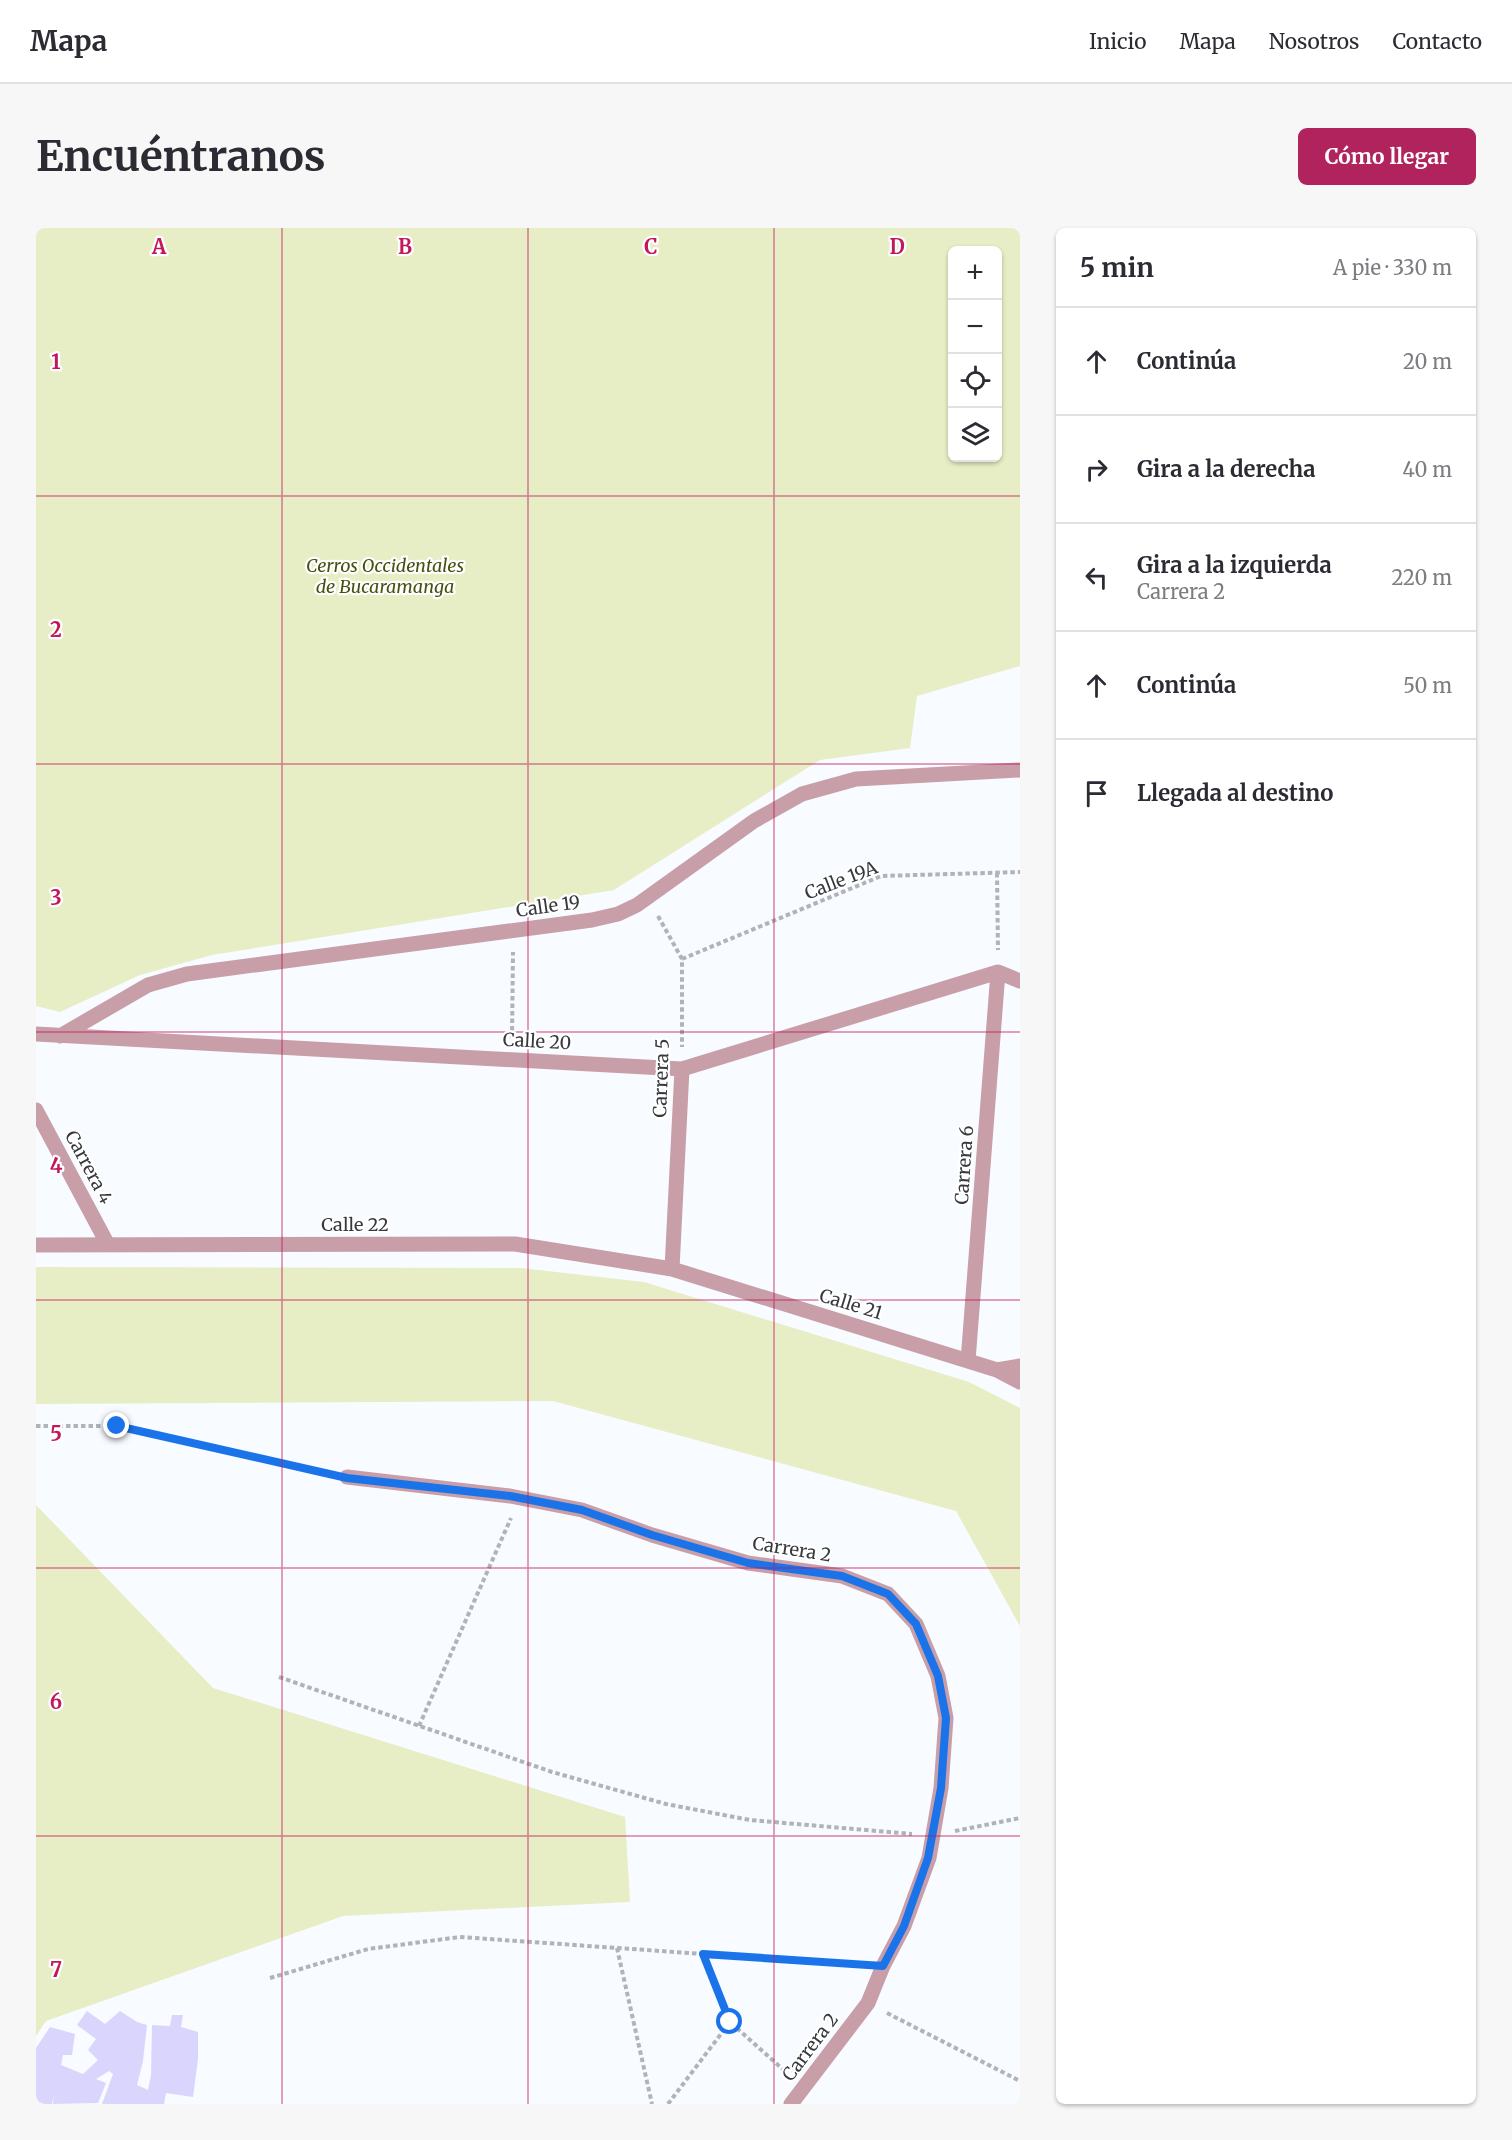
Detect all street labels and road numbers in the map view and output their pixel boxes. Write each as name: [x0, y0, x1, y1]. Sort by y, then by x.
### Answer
street label: Calle 19A: [801, 855, 881, 904]
street label: Calle 19: [514, 890, 582, 922]
street label: Calle 20: [502, 1028, 572, 1054]
street label: Carrera 5: [648, 1038, 674, 1118]
street label: Carrera 6: [950, 1124, 978, 1205]
street label: Carrera 4: [60, 1126, 118, 1208]
street label: Calle 22: [321, 1213, 389, 1236]
street label: Calle 21: [817, 1284, 885, 1324]
street label: Carrera 2: [751, 1531, 833, 1567]
street label: Carrera 2: [777, 2008, 843, 2086]

